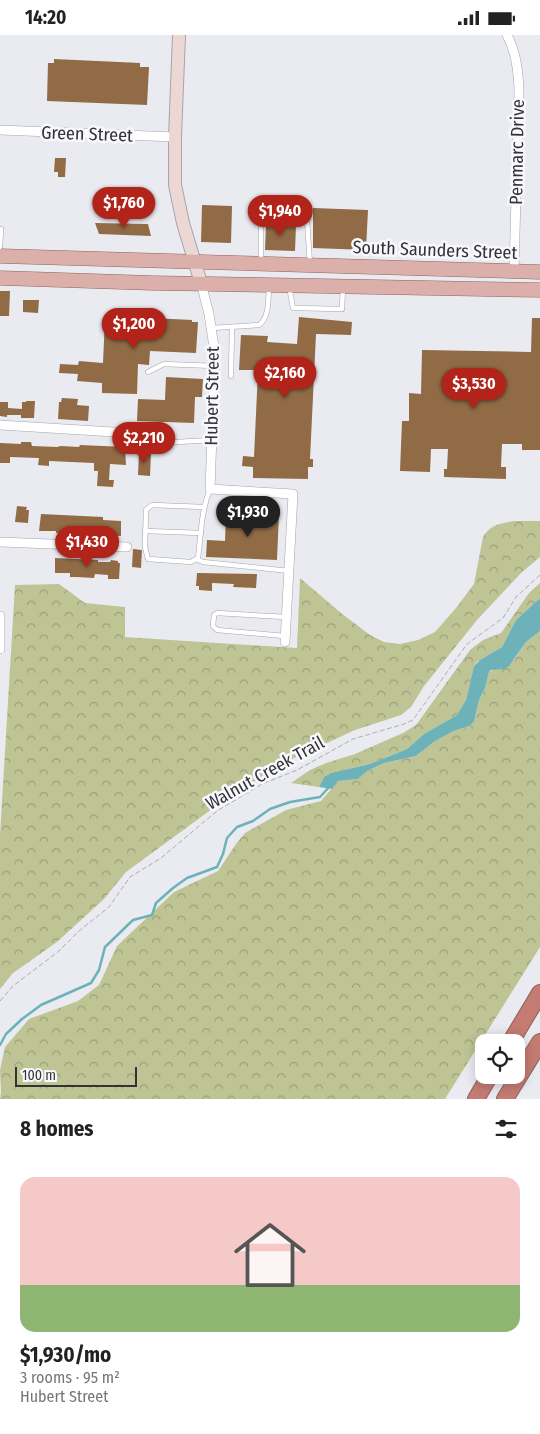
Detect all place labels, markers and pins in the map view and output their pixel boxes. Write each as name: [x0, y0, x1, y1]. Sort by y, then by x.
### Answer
pin: $1,760: [83, 187, 165, 229]
pin: $1,940: [239, 195, 321, 237]
pin: $1,200: [93, 307, 175, 350]
pin: $2,160: [244, 357, 326, 399]
pin: $3,530: [433, 367, 515, 410]
pin: $2,210: [103, 421, 185, 464]
pin: $1,930: [207, 495, 289, 538]
pin: $1,430: [46, 525, 128, 568]

